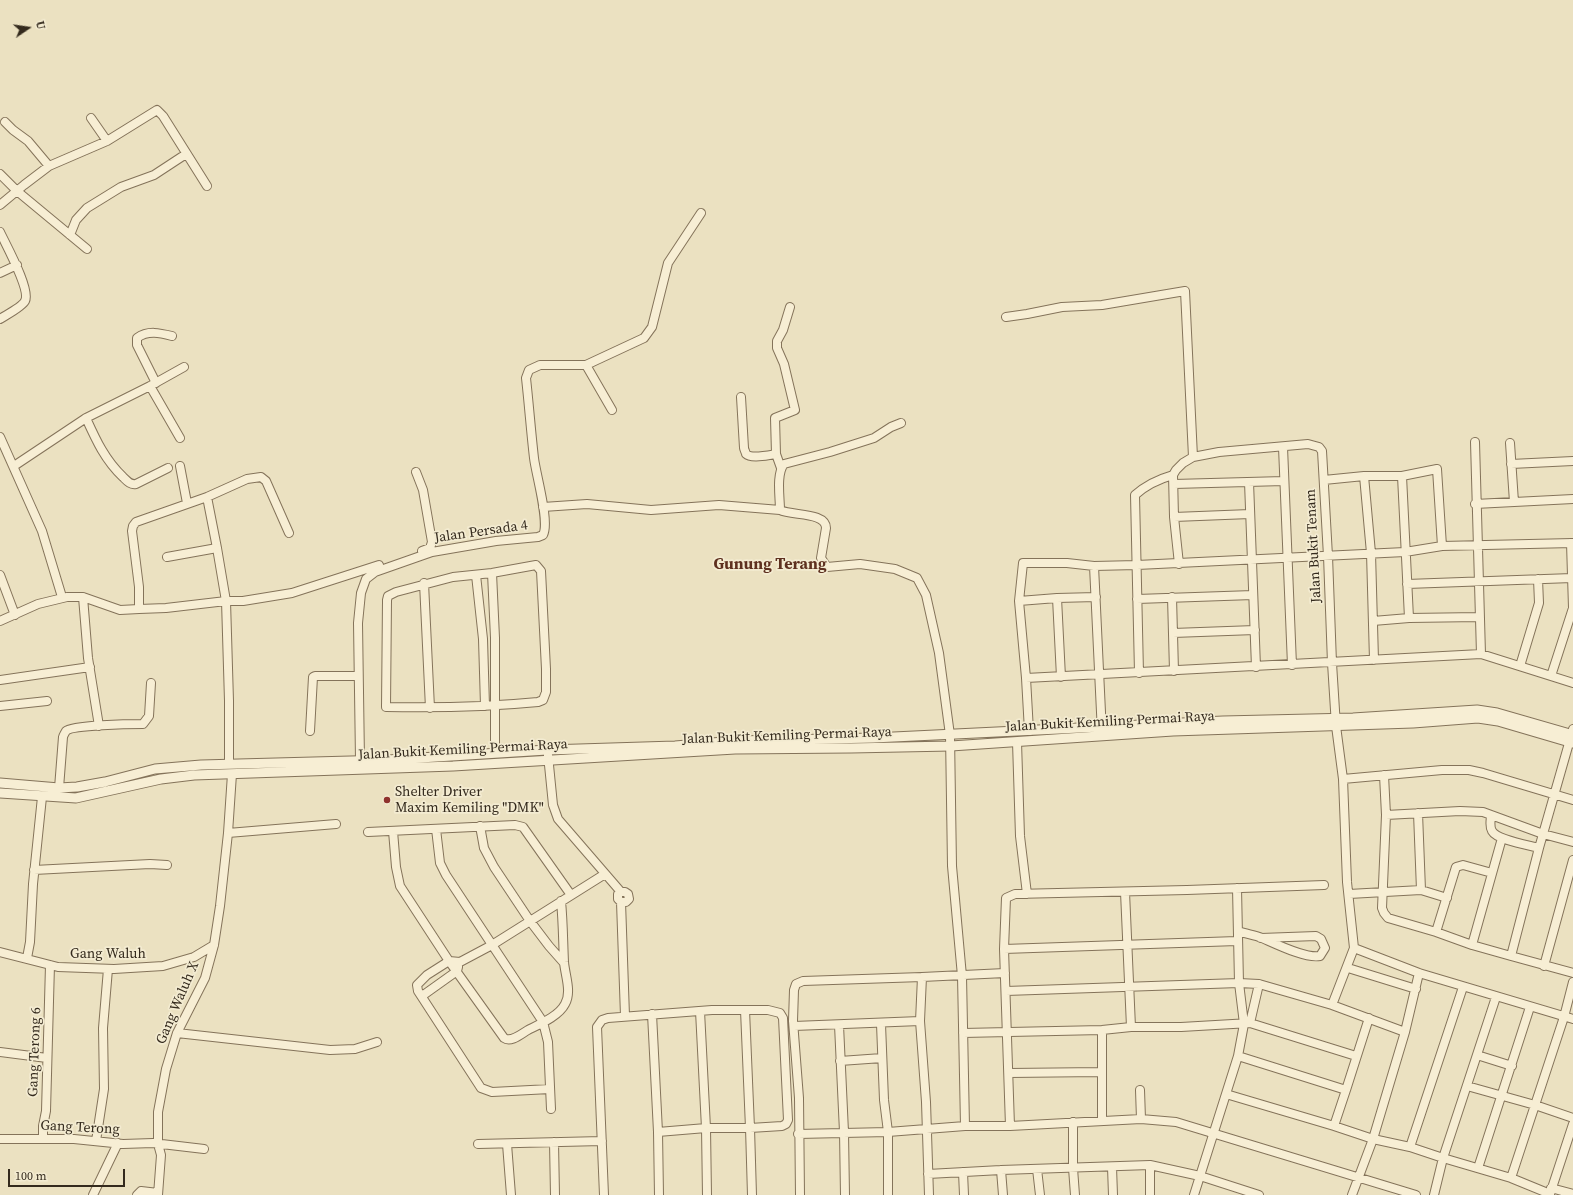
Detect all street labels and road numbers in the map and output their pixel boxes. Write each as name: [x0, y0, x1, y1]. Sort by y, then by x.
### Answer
street label: Jalan Bukit Tenam: [1303, 489, 1325, 603]
street label: Jalan Persada 4: [433, 517, 529, 547]
street label: Jalan Bukit Kemiling Permai Raya: [1005, 708, 1215, 736]
street label: Jalan Bukit Kemiling Permai Raya: [682, 724, 892, 748]
street label: Jalan Bukit Kemiling Permai Raya: [358, 736, 568, 764]
street label: Gang Waluh: [70, 946, 146, 962]
street label: Gang Waluh X: [153, 959, 203, 1047]
street label: Gang Terong 6: [25, 1007, 45, 1097]
street label: Gang Terong: [40, 1118, 120, 1138]

